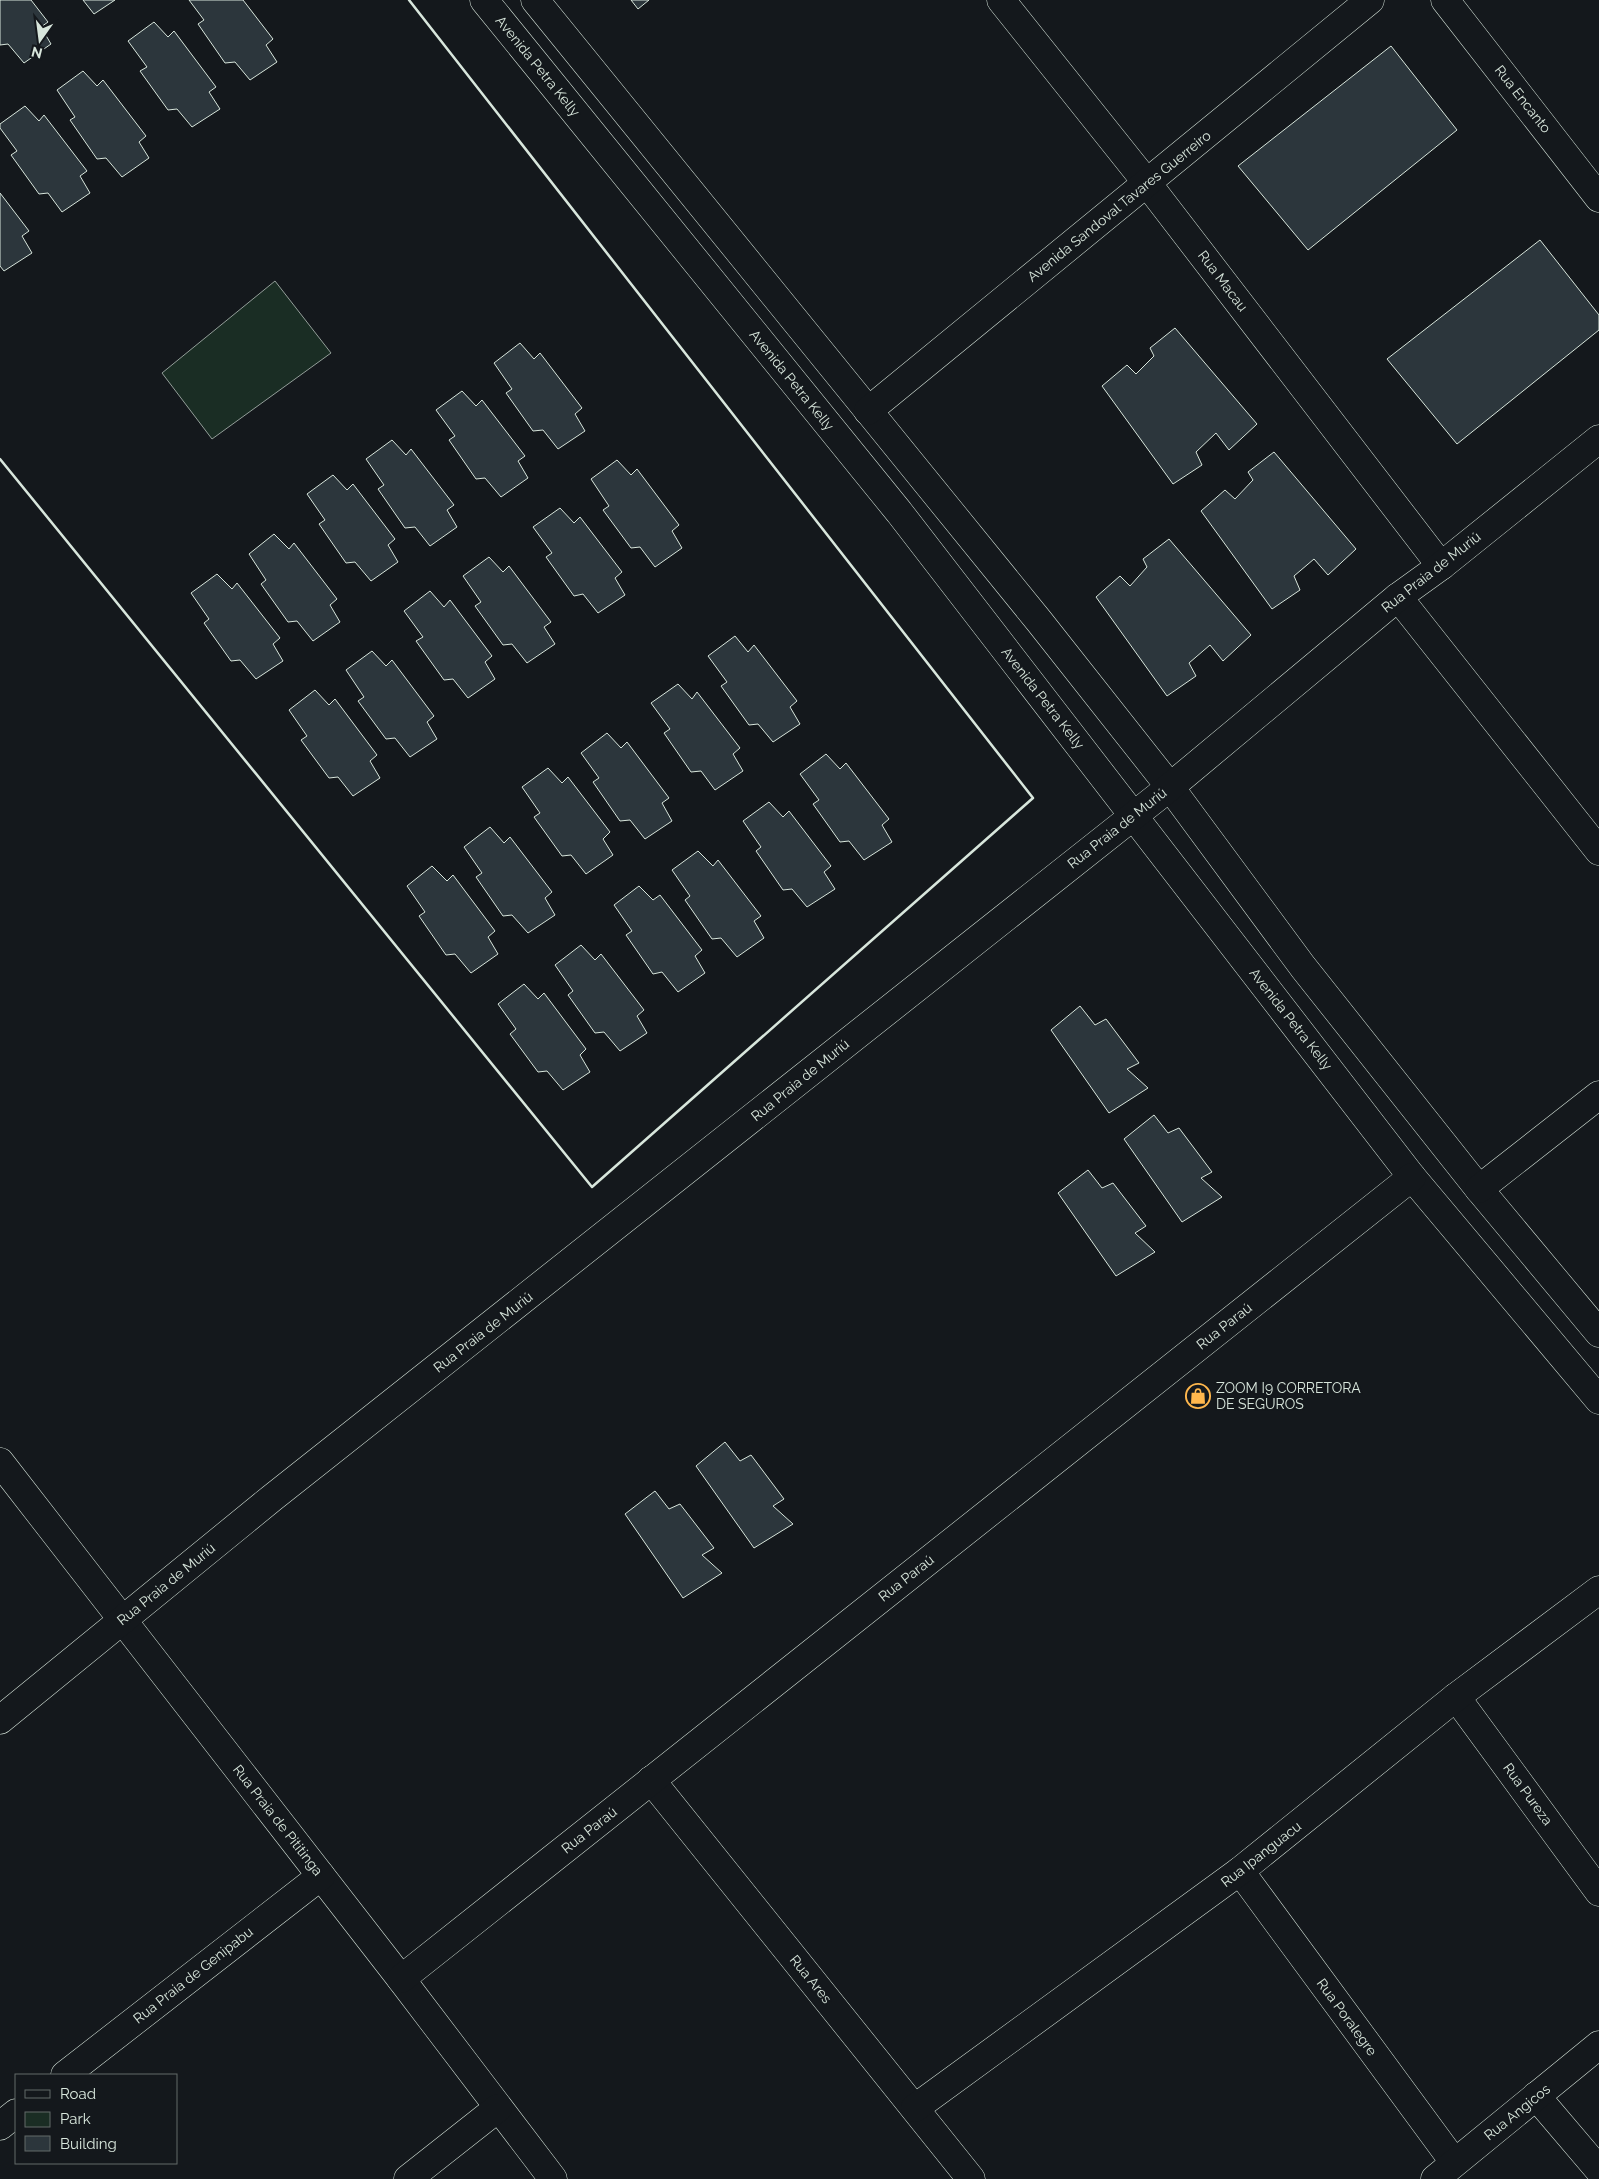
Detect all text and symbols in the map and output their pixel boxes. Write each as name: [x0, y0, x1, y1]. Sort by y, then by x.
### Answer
street label: Avenida Petra Kelly: [493, 12, 584, 120]
north arrow: [15, 15, 65, 65]
text: N: [30, 44, 44, 62]
street label: Rua Encanto: [1492, 62, 1554, 136]
street label: Avenida Sandoval Tavares Guerreiro: [1024, 127, 1214, 285]
street label: Rua Macau: [1195, 247, 1251, 315]
street label: Avenida Petra Kelly: [747, 326, 838, 434]
street label: Rua Praia de Muriú: [1378, 528, 1484, 616]
street label: Avenida Petra Kelly: [998, 644, 1088, 752]
street label: Rua Praia de Muriú: [1064, 784, 1170, 872]
street label: Avenida Petra Kelly: [1246, 965, 1336, 1073]
street label: Rua Praia de Muriú: [748, 1036, 852, 1124]
street label: Rua Praia de Muriú: [430, 1288, 536, 1376]
street label: Rua Paraú: [1193, 1299, 1255, 1353]
place label: ZOOM I9 CORRETORA DE SEGUROS: [1216, 1380, 1361, 1412]
shop icon: ZOOM I9 CORRETORA DE SEGUROS: [1185, 1383, 1211, 1409]
street label: Rua Praia de Muriú: [114, 1540, 218, 1628]
street label: Rua Paraú: [875, 1551, 937, 1605]
street label: Rua Pureza: [1500, 1760, 1556, 1828]
street label: Rua Praia de Pititinga: [230, 1761, 326, 1879]
street label: Rua Paraú: [558, 1803, 620, 1857]
street label: Rua Ipanguacu: [1218, 1818, 1304, 1890]
street label: Rua Praia de Genipabu: [130, 1923, 256, 2027]
street label: Rua Ares: [787, 1952, 835, 2006]
street label: Rua Poralegre: [1314, 1975, 1380, 2059]
legend: [15, 2074, 178, 2164]
street label: Rua Angicos: [1481, 2080, 1553, 2143]
text: Road: [60, 2085, 96, 2103]
text: Park: [60, 2110, 91, 2128]
text: Building: [60, 2135, 117, 2153]

